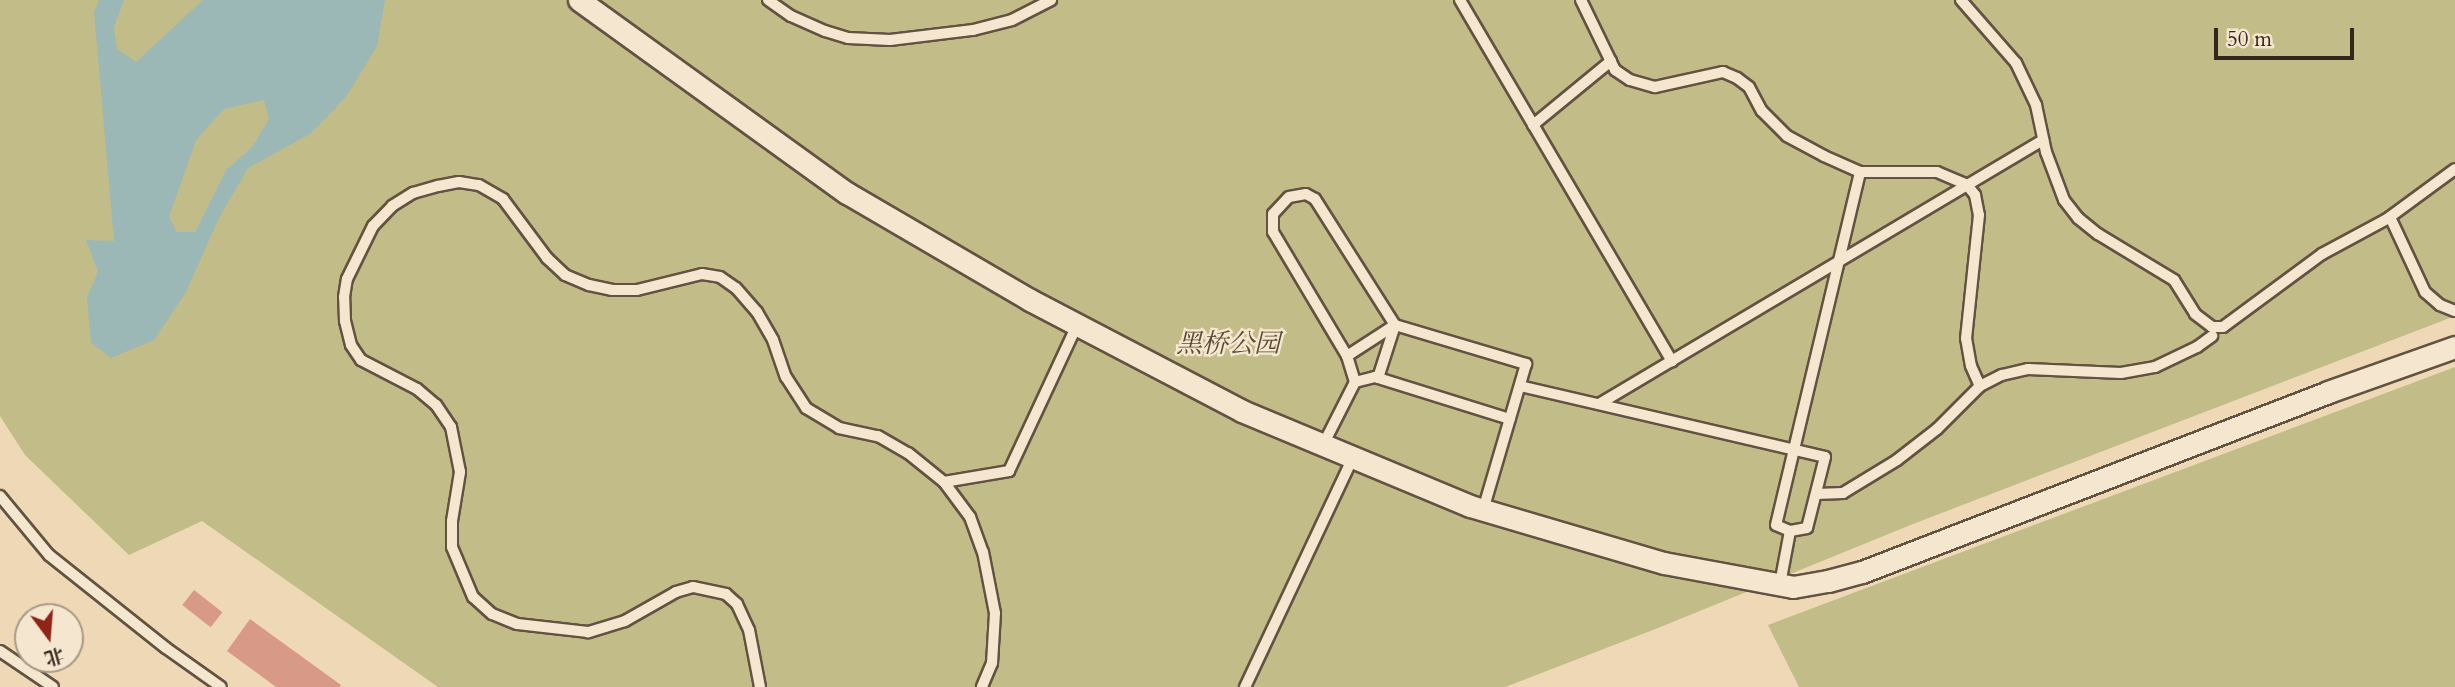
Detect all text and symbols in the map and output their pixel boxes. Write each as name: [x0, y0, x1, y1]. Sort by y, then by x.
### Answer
scale bar: [2217, 14, 2357, 58]
text: 50 m: [2227, 25, 2272, 54]
park label: 黑桥公园: [1176, 328, 1280, 360]
north arrow: [14, 603, 84, 673]
text: 北: [42, 641, 67, 671]

